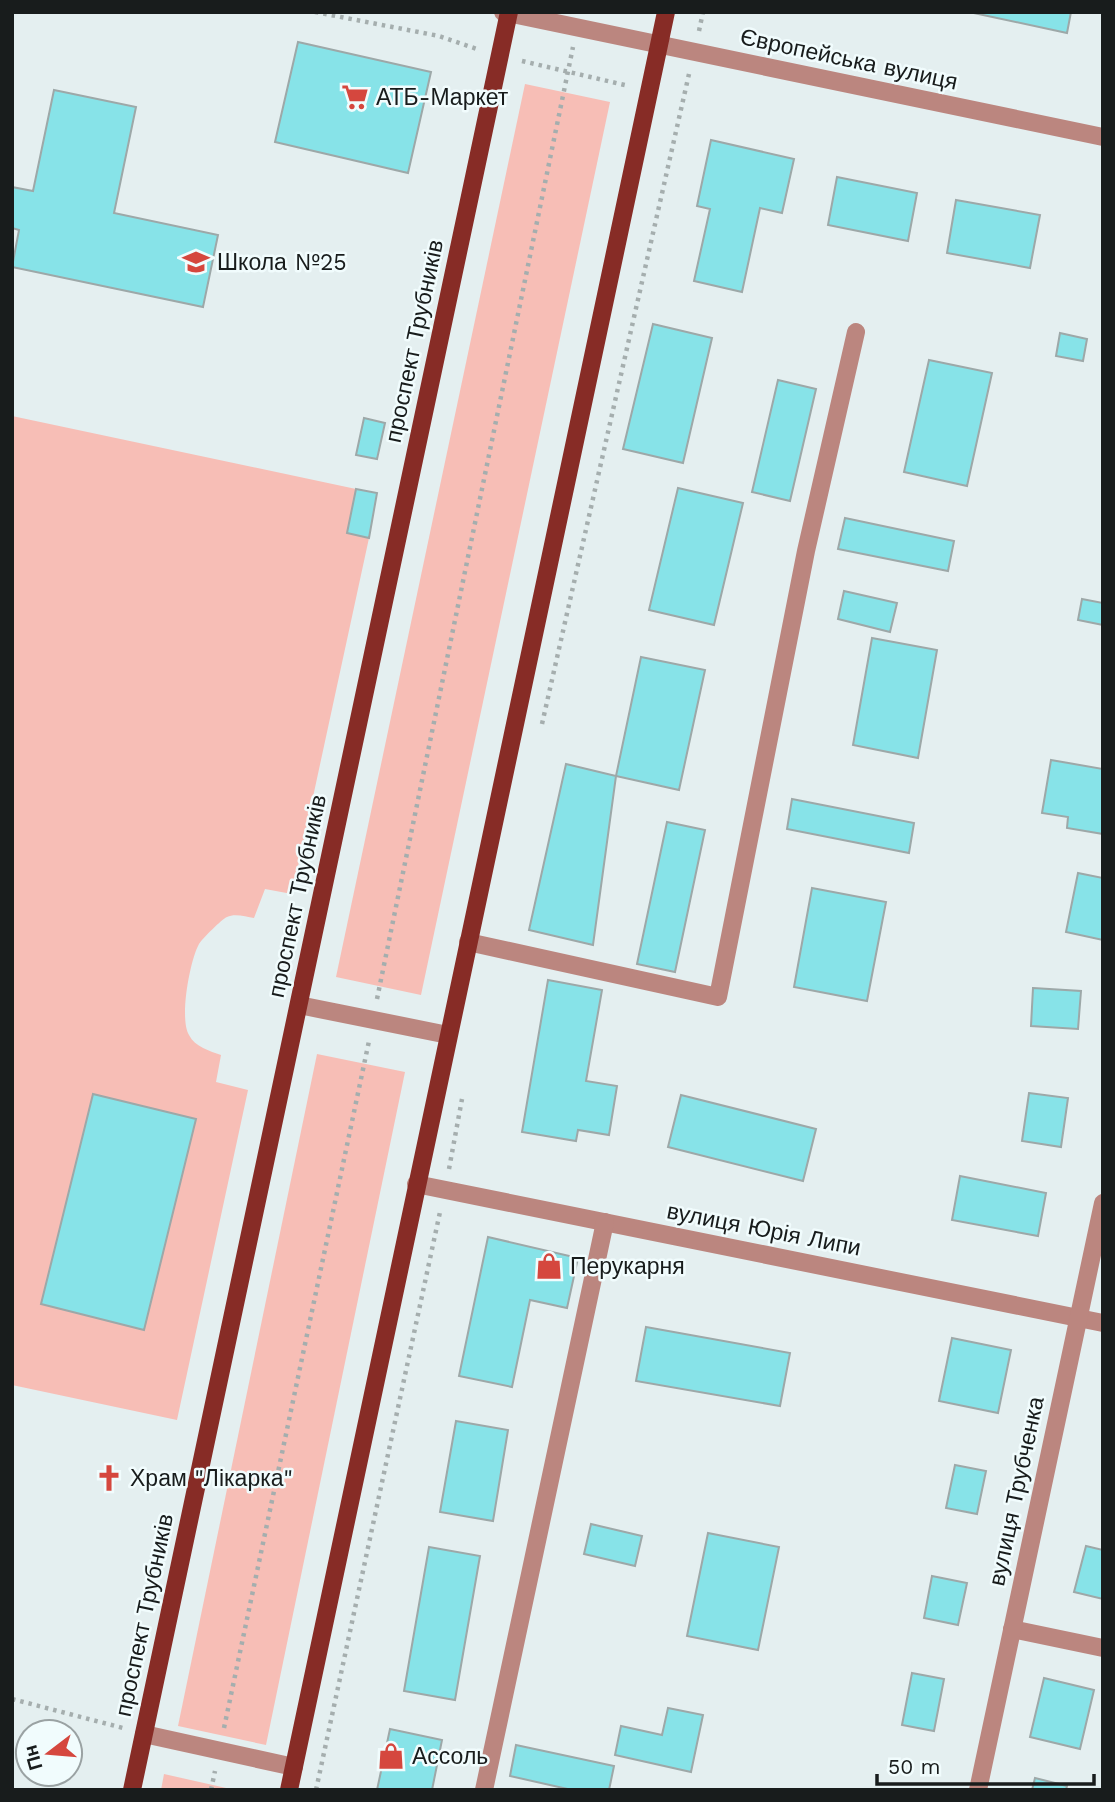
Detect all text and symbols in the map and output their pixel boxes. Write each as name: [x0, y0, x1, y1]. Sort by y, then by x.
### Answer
street label: Європейська вулиця: [738, 23, 960, 96]
supermarket icon: АТБ-Маркет: [340, 82, 370, 112]
place label: АТБ-Маркет: [376, 84, 509, 111]
street label: проспект Трубників: [380, 237, 449, 445]
school or university icon: Школа №25: [181, 247, 211, 277]
place label: Школа №25: [217, 249, 347, 276]
street label: проспект Трубників: [263, 792, 332, 1000]
street label: вулиця Юрія Липи: [665, 1197, 863, 1262]
shop icon: Перукарня: [534, 1251, 564, 1281]
place label: Перукарня: [570, 1253, 685, 1280]
street label: вулиця Трубченка: [983, 1394, 1050, 1588]
church icon: Храм "Лікарка": [94, 1463, 124, 1493]
place label: Храм "Лікарка": [130, 1465, 293, 1492]
street label: проспект Трубників: [110, 1511, 179, 1719]
north arrow: [14, 1718, 84, 1788]
shop icon: Ассоль: [376, 1741, 406, 1771]
text: Пн: [19, 1742, 48, 1773]
scale bar: [877, 1742, 1094, 1786]
place label: Ассоль: [412, 1743, 488, 1770]
text: 50 m: [888, 1754, 940, 1779]

